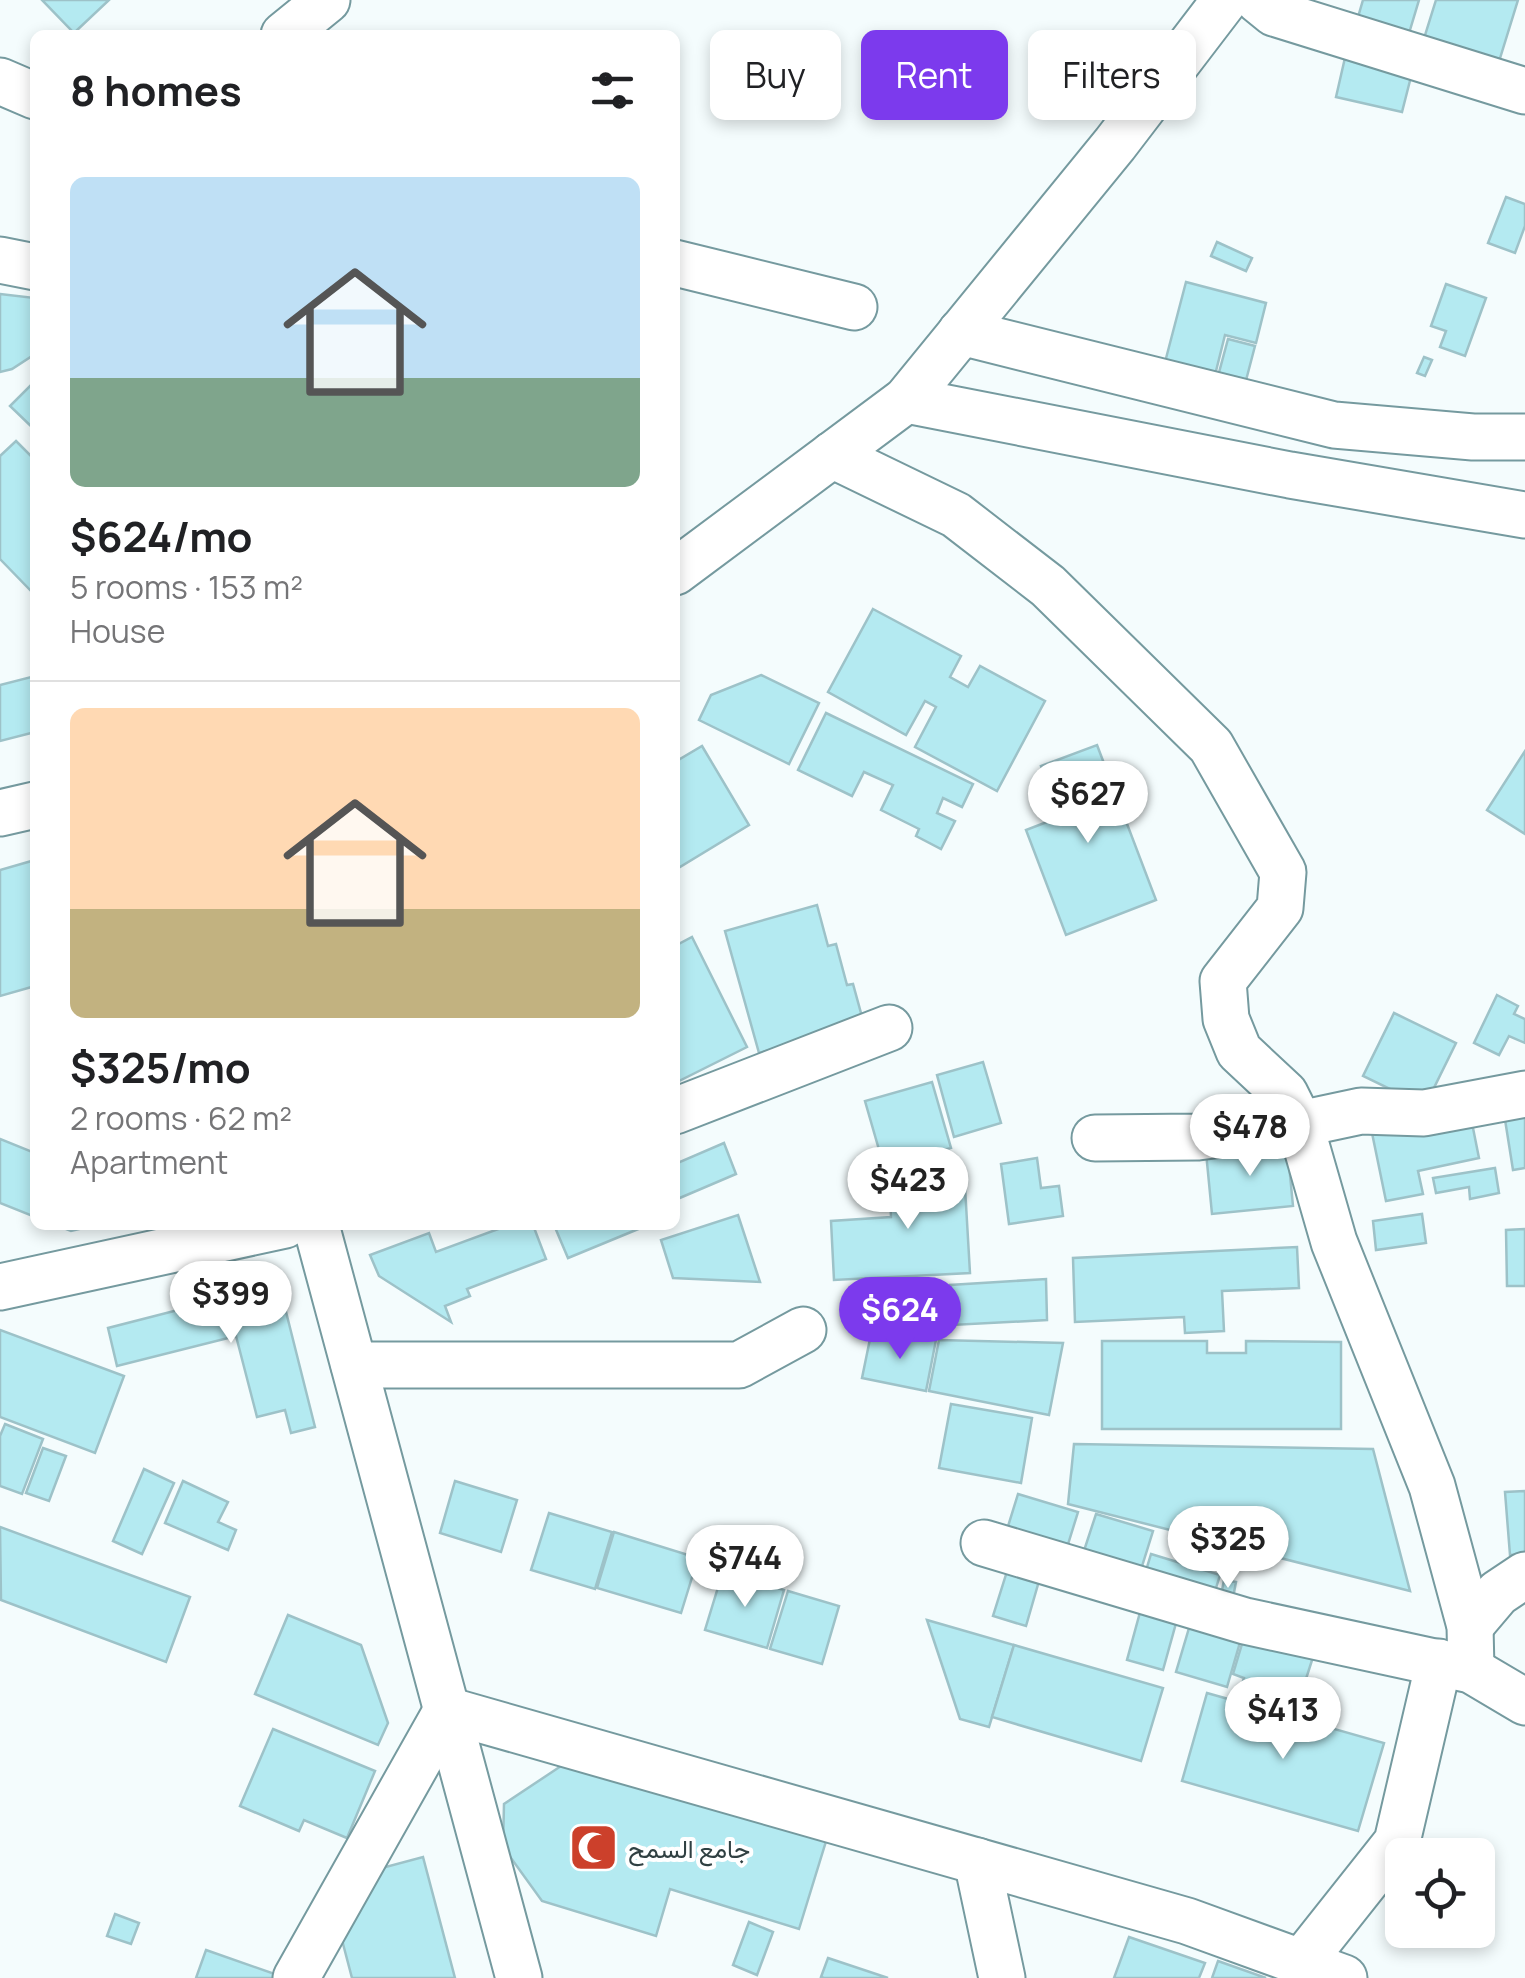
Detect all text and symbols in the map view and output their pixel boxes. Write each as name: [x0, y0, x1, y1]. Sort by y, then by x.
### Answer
chip: Buy: [710, 30, 841, 120]
chip: Rent: [861, 30, 1008, 120]
chip: Filters: [1028, 30, 1196, 120]
text: 8 homes: [70, 61, 242, 119]
icon: filters: [585, 63, 640, 118]
icon: home: [265, 242, 445, 422]
text: $624/mo: [70, 507, 253, 565]
text: 5 rooms · 153 m²: [70, 565, 303, 609]
text: House: [70, 609, 165, 653]
pin: $627: [1029, 761, 1147, 846]
text: $627: [1050, 771, 1126, 815]
icon: home: [265, 773, 445, 953]
text: $325/mo: [70, 1038, 251, 1096]
pin: $478: [1191, 1094, 1309, 1179]
text: 2 rooms · 62 m²: [70, 1096, 292, 1140]
text: $478: [1212, 1104, 1288, 1148]
text: Apartment: [70, 1140, 228, 1184]
pin: $423: [849, 1147, 967, 1232]
text: $423: [869, 1157, 947, 1201]
pin: $399: [172, 1261, 290, 1346]
text: $399: [192, 1271, 270, 1315]
pin: $624: [841, 1277, 959, 1362]
text: $624: [861, 1287, 939, 1331]
pin: $325: [1169, 1506, 1287, 1591]
text: $325: [1190, 1516, 1266, 1560]
pin: $744: [686, 1525, 804, 1610]
text: $744: [708, 1535, 782, 1579]
pin: $413: [1224, 1677, 1342, 1762]
text: $413: [1247, 1687, 1319, 1731]
mosque icon: جامع السمح: [567, 1822, 619, 1874]
place label: جامع السمح: [628, 1831, 750, 1867]
map controls: [1385, 1838, 1495, 1948]
button: locate: [1385, 1838, 1495, 1948]

